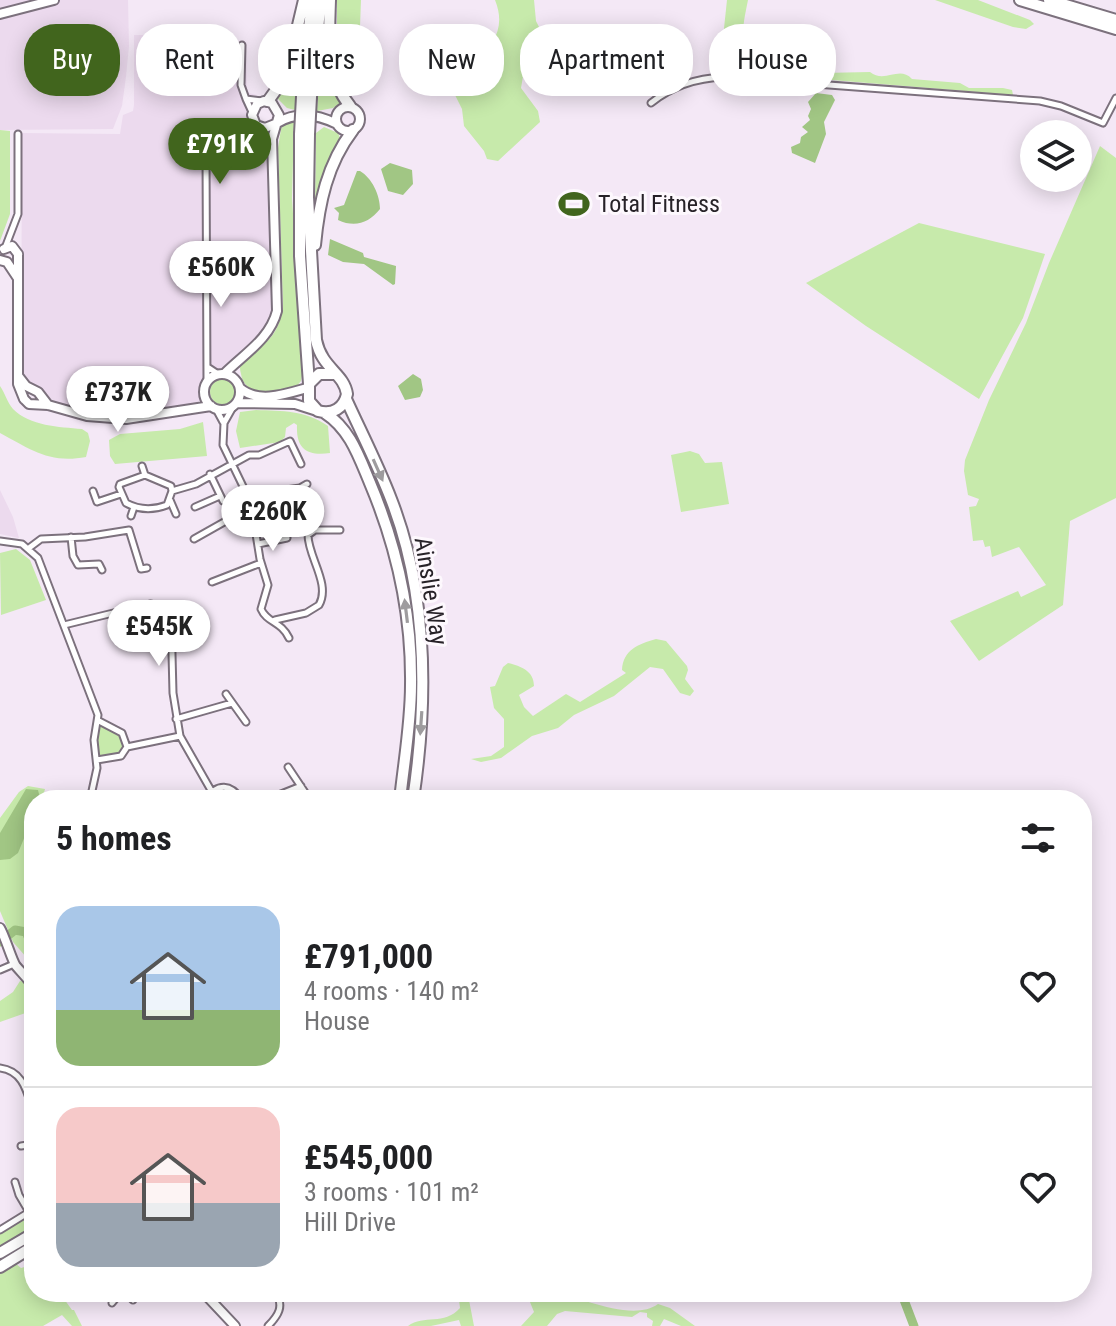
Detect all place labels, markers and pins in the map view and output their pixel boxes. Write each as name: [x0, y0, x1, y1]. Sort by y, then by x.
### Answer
pin: £791K: [164, 118, 276, 186]
sports icon: Total Fitness: [557, 187, 591, 221]
place label: Total Fitness: [598, 190, 720, 218]
pin: £560K: [165, 241, 277, 309]
pin: £737K: [62, 366, 174, 434]
pin: £260K: [217, 485, 329, 553]
pin: £545K: [103, 600, 215, 668]

